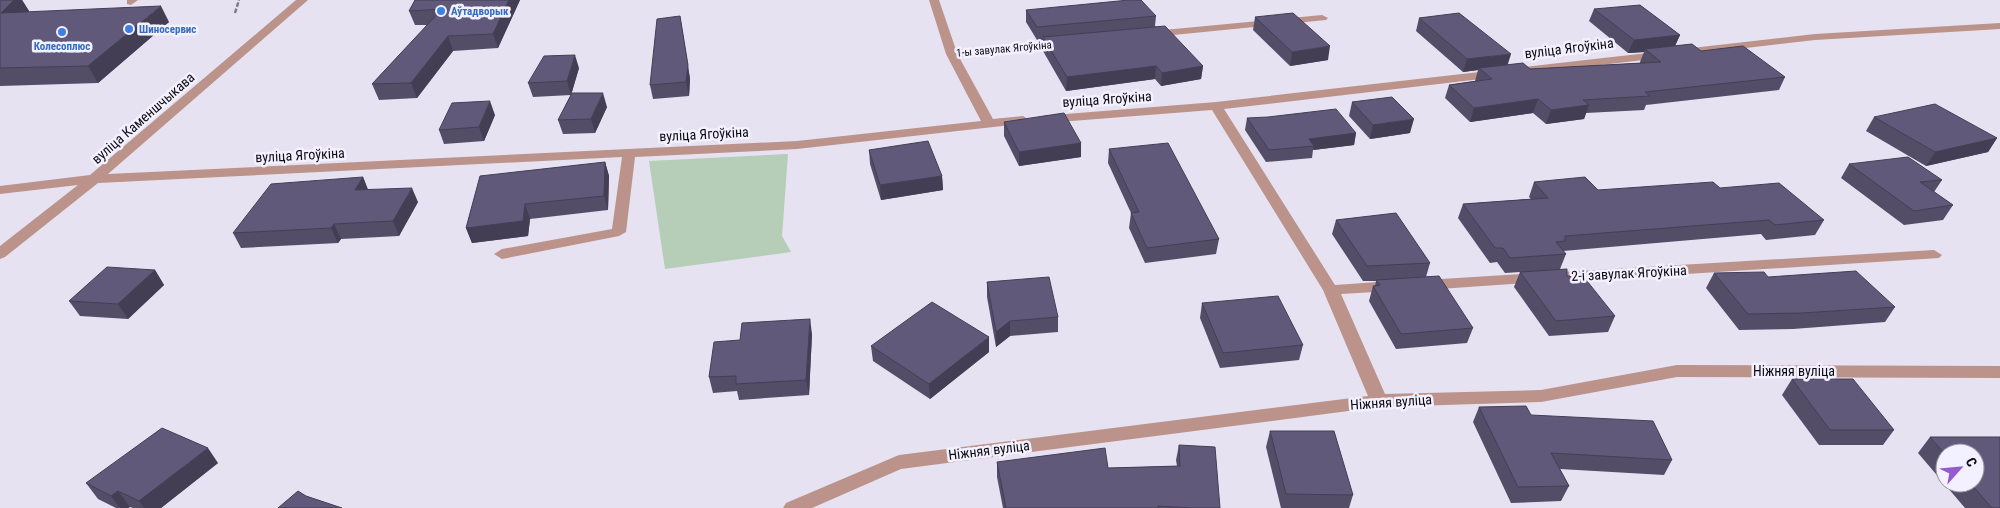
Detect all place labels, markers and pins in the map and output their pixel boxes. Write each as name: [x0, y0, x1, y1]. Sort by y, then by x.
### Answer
marker: Аўтадворык: [435, 5, 447, 17]
place label: Аўтадворык: [451, 5, 509, 18]
marker: Шиносервис: [123, 23, 135, 35]
place label: Шиносервис: [139, 23, 196, 36]
marker: Колесоплюс: [56, 26, 68, 38]
place label: Колесоплюс: [34, 40, 90, 53]

